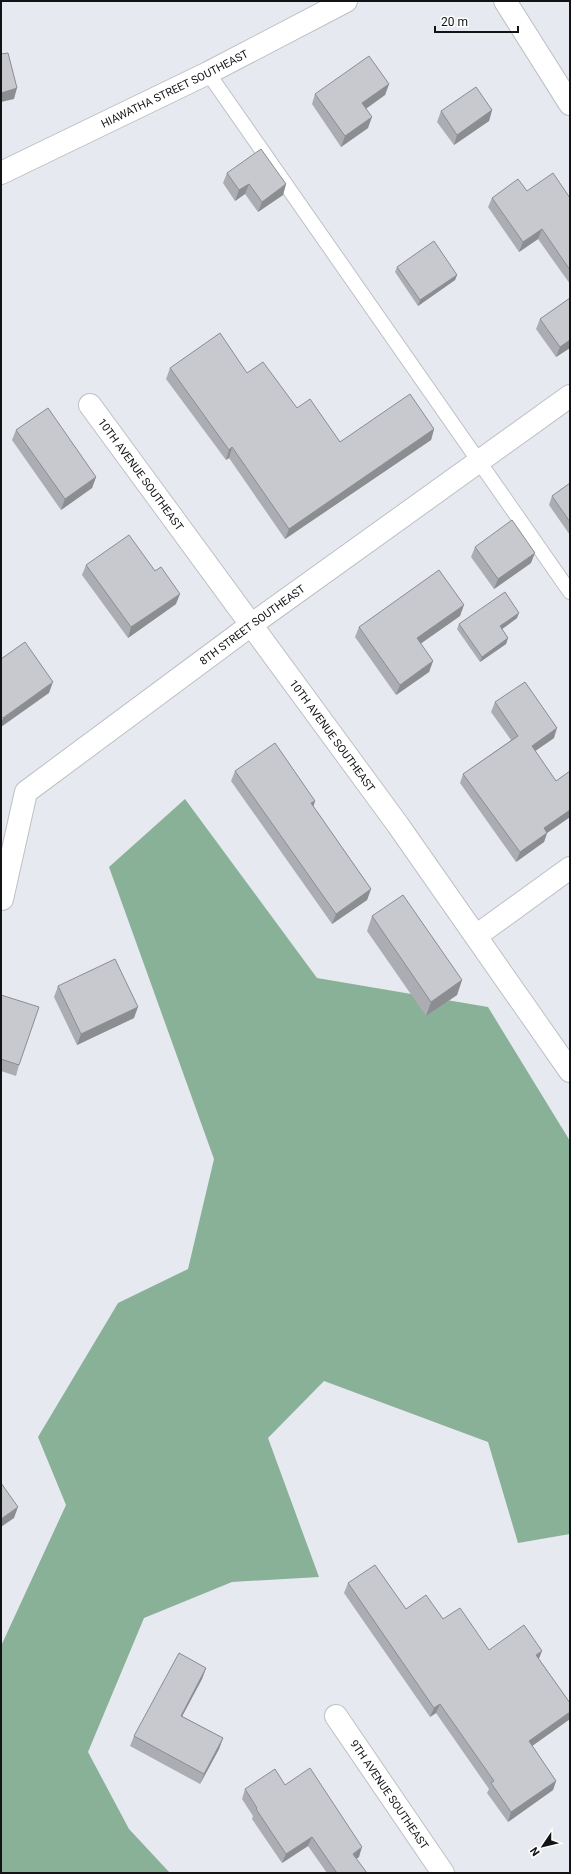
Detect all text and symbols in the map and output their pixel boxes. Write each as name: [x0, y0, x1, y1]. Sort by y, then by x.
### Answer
scale bar: [435, 8, 518, 34]
text: 20 m: [441, 15, 468, 29]
street label: HIAWATHA STREET SOUTHEAST: [99, 47, 251, 130]
street label: 10TH AVENUE SOUTHEAST: [95, 416, 187, 533]
street label: 8TH STREET SOUTHEAST: [197, 582, 308, 667]
street label: 10TH AVENUE SOUTHEAST: [287, 677, 378, 795]
street label: 9TH AVENUE SOUTHEAST: [348, 1737, 432, 1852]
north arrow: [523, 1826, 563, 1866]
text: N: [528, 1844, 543, 1858]

